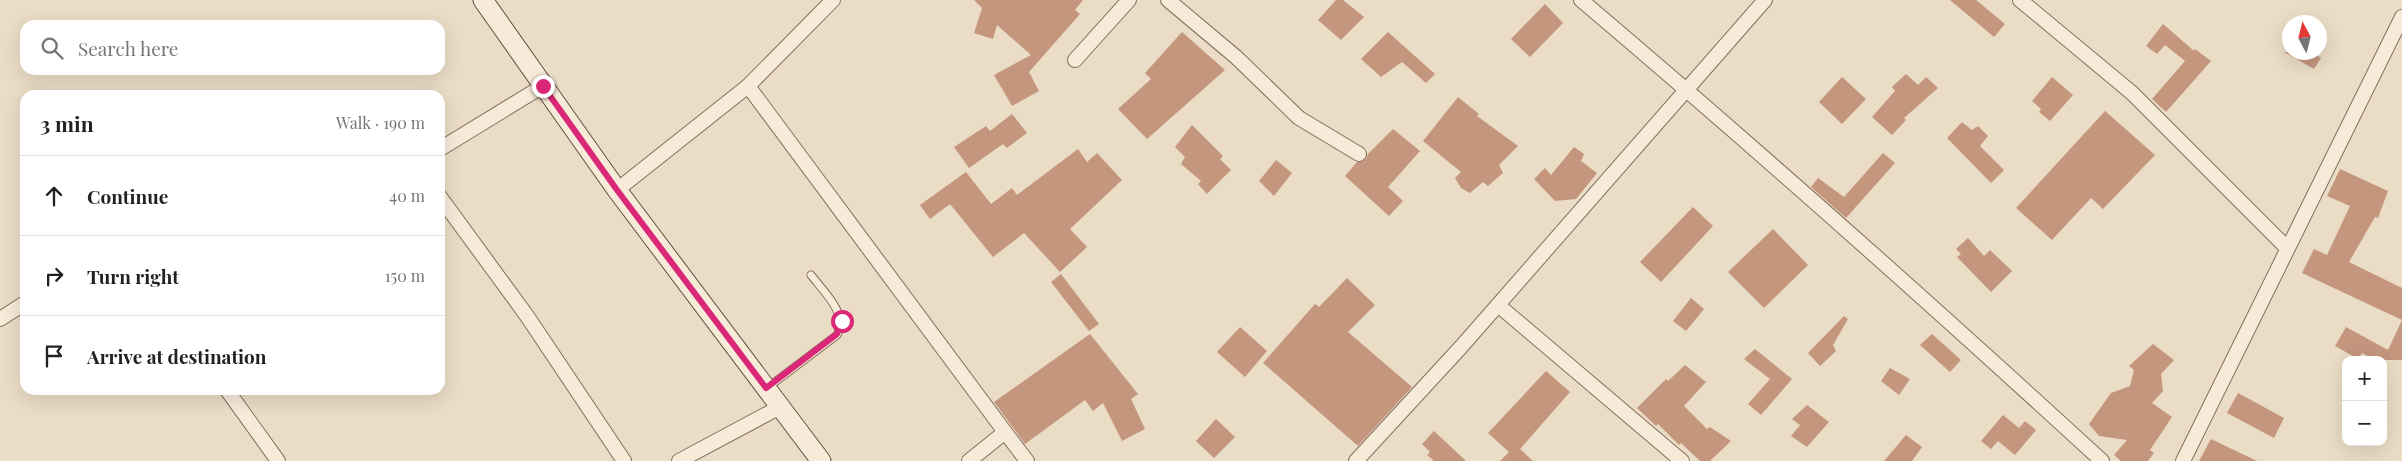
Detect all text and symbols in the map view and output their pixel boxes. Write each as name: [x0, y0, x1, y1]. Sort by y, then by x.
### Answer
north arrow: [2282, 15, 2327, 60]
search box: [20, 20, 445, 75]
icon: search: [38, 34, 66, 62]
text: Search here: [78, 35, 178, 61]
route end: [532, 75, 555, 98]
text: 3 min: [40, 109, 94, 137]
text: Walk · 190 m: [336, 112, 425, 133]
icon: ahead: [40, 182, 68, 210]
text: Continue: [87, 183, 168, 209]
text: 40 m: [389, 185, 425, 206]
icon: right: [40, 262, 68, 290]
text: Turn right: [87, 263, 179, 289]
text: 150 m: [385, 265, 425, 286]
route start: [831, 310, 854, 333]
icon: arrive: [40, 342, 68, 370]
text: Arrive at destination: [87, 343, 267, 369]
map controls: [2342, 356, 2387, 446]
button: +: [2342, 356, 2387, 401]
button: −: [2342, 401, 2387, 446]

